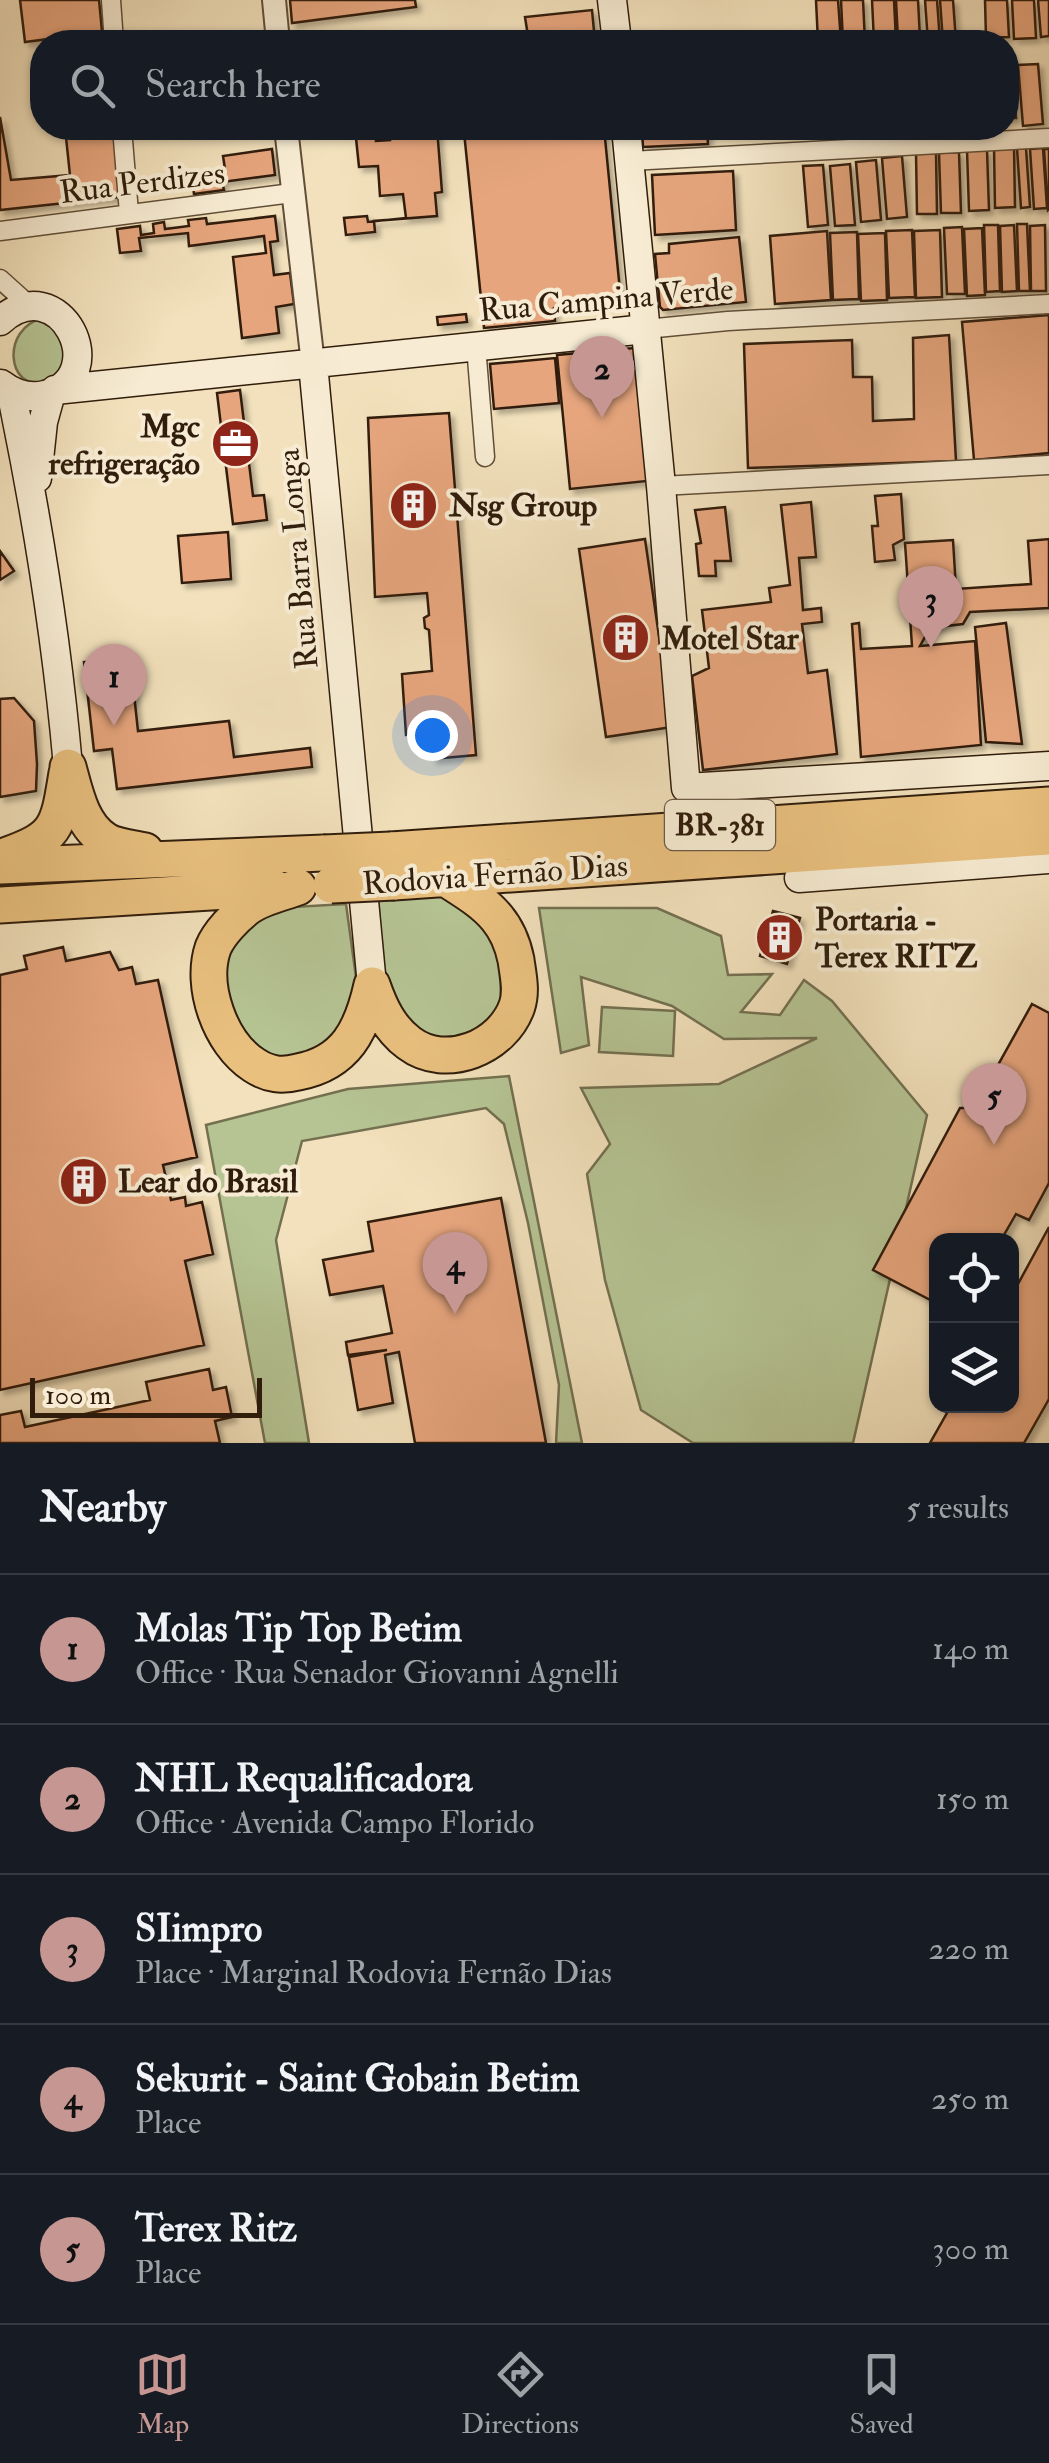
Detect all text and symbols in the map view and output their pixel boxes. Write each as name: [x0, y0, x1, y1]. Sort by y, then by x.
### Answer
search box: [30, 30, 1019, 140]
icon: search: [65, 58, 120, 113]
text: Search here: [145, 61, 321, 109]
street label: Rua Perdizes: [57, 153, 227, 213]
street label: Rua Campina Verde: [477, 269, 735, 331]
pin: 2: [570, 336, 634, 418]
place label: Mgc refrigeração: [48, 407, 200, 484]
office icon: Mgc refrigeração: [209, 418, 261, 470]
street label: Rua Barra Longa: [268, 446, 328, 671]
building icon: Nsg Group: [388, 479, 440, 531]
place label: Nsg Group: [448, 486, 597, 526]
pin: 3: [898, 566, 964, 648]
building icon: Motel Star: [600, 612, 652, 664]
place label: Motel Star: [660, 619, 800, 659]
pin: 1: [82, 644, 146, 726]
your location: [407, 710, 458, 761]
road number: BR-381: [665, 800, 775, 850]
street label: Rodovia Fernão Dias: [361, 846, 629, 904]
place label: Portaria - Terex RITZ: [814, 900, 978, 977]
building icon: Portaria - Terex RITZ: [754, 911, 806, 963]
pin: 5: [962, 1062, 1026, 1145]
building icon: Lear do Brasil: [57, 1155, 109, 1207]
place label: Lear do Brasil: [118, 1162, 299, 1202]
pin: 4: [422, 1232, 488, 1314]
map controls: [929, 1233, 1019, 1413]
button: locate: [929, 1233, 1019, 1323]
button: layers: [929, 1323, 1019, 1413]
scale bar: [30, 1373, 262, 1418]
text: 100 m: [45, 1378, 111, 1413]
text: Nearby: [40, 1482, 166, 1534]
text: 5 results: [906, 1488, 1009, 1528]
text: Molas Tip Top Betim: [135, 1605, 462, 1653]
text: 1: [67, 1629, 78, 1669]
text: 140 m: [932, 1629, 1009, 1669]
text: Office · Rua Senador Giovanni Agnelli: [135, 1653, 619, 1693]
text: NHL Requalificadora: [135, 1755, 472, 1803]
text: 2: [64, 1779, 81, 1819]
text: 150 m: [936, 1779, 1009, 1819]
text: Office · Avenida Campo Florido: [135, 1803, 534, 1843]
text: SIimpro: [135, 1905, 262, 1953]
text: 3: [66, 1929, 79, 1969]
text: 220 m: [929, 1929, 1009, 1969]
text: Place · Marginal Rodovia Fernão Dias: [135, 1953, 612, 1993]
text: Sekurit - Saint Gobain Betim: [135, 2055, 579, 2103]
text: 4: [64, 2079, 81, 2119]
text: 250 m: [931, 2079, 1009, 2119]
text: Place: [135, 2103, 201, 2143]
text: Terex Ritz: [135, 2205, 297, 2253]
text: 5: [65, 2229, 80, 2269]
text: 300 m: [932, 2229, 1009, 2269]
text: Place: [135, 2253, 201, 2293]
tab: Map: [135, 2347, 190, 2442]
tab: Directions: [461, 2347, 579, 2442]
tab: Saved: [850, 2347, 914, 2442]

